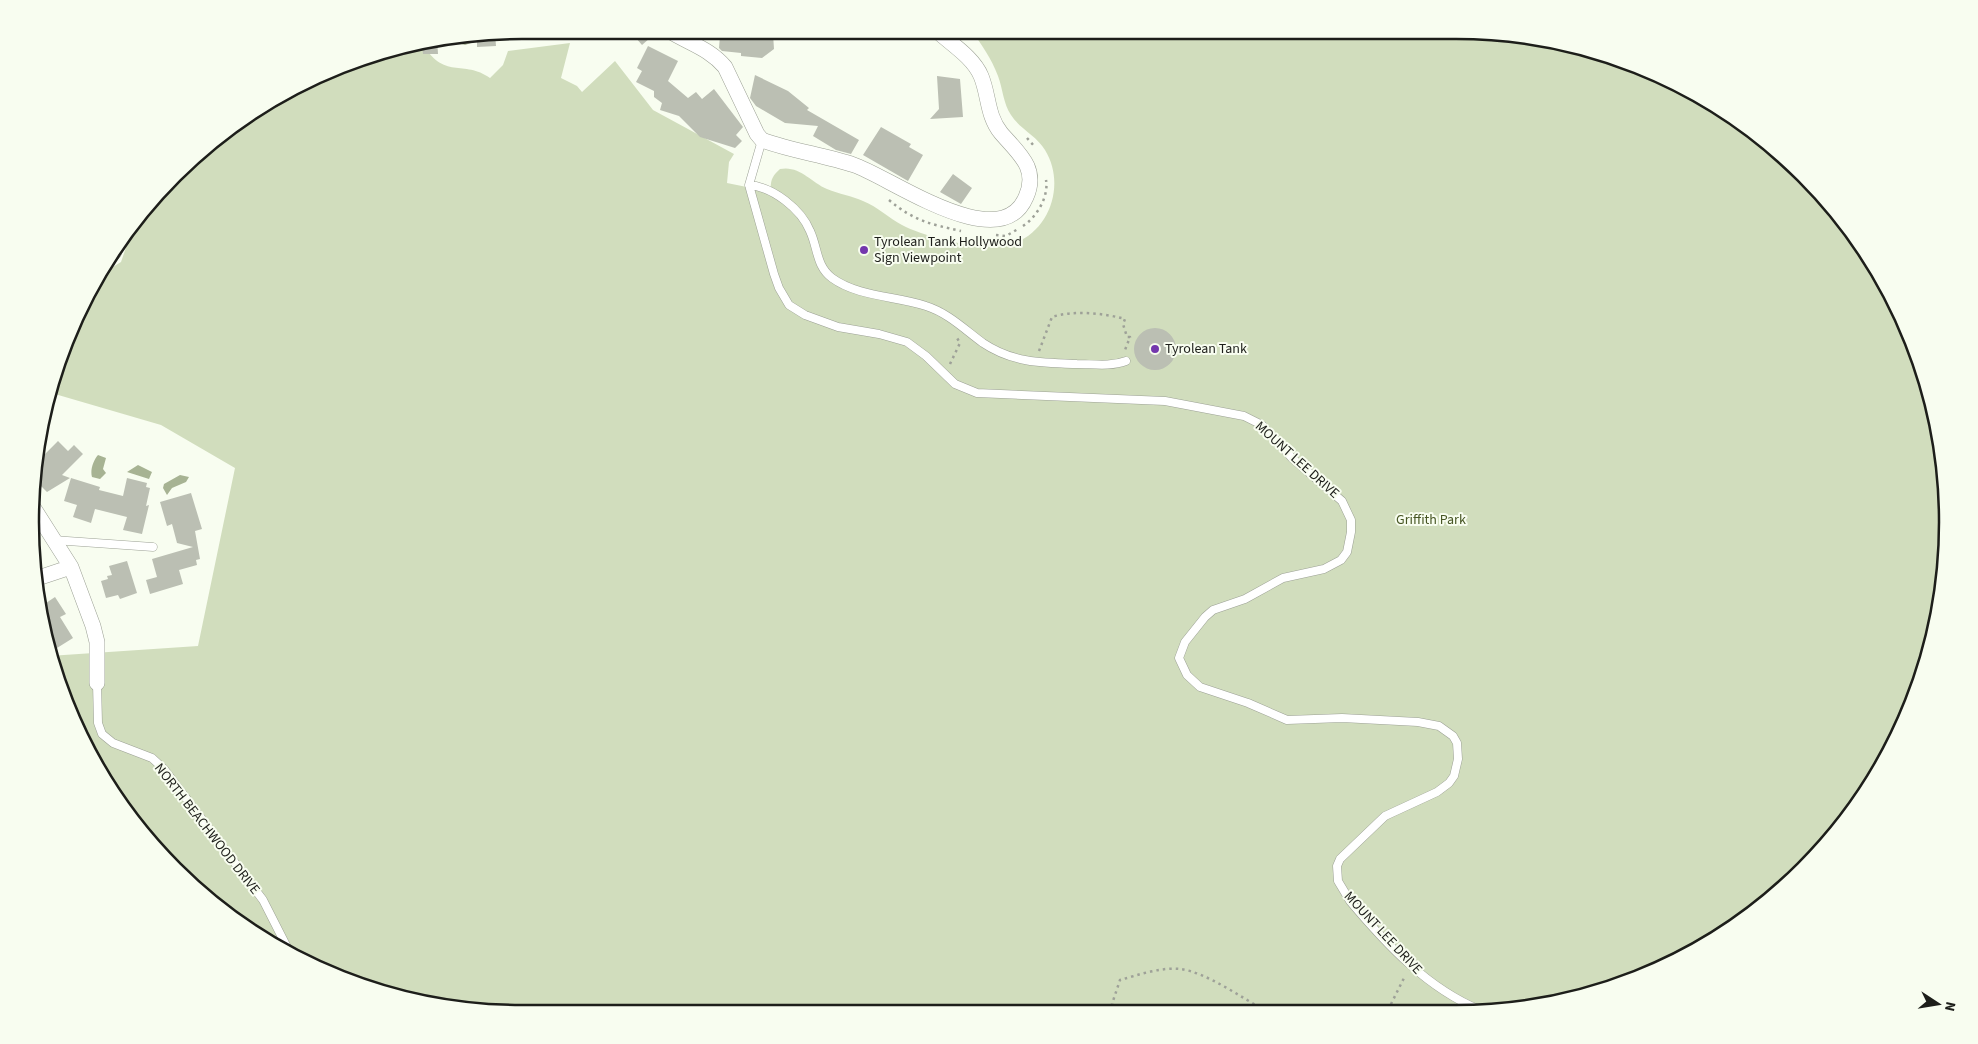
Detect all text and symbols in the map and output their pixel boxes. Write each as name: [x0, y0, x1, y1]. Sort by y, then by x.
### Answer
place label: Tyrolean Tank Hollywood Sign Viewpoint: [874, 232, 1022, 268]
marker: Tyrolean Tank Hollywood Sign Viewpoint: [858, 244, 870, 256]
place label: Tyrolean Tank: [1165, 339, 1247, 359]
marker: Tyrolean Tank: [1149, 343, 1161, 355]
street label: MOUNT LEE DRIVE: [1251, 417, 1343, 503]
park label: Griffith Park: [1396, 510, 1466, 530]
street label: NORTH BEACHWOOD DRIVE: [149, 759, 265, 899]
street label: MOUNT LEE DRIVE: [1339, 887, 1427, 979]
north arrow: [1913, 979, 1963, 1029]
text: N: [1939, 1000, 1960, 1013]

